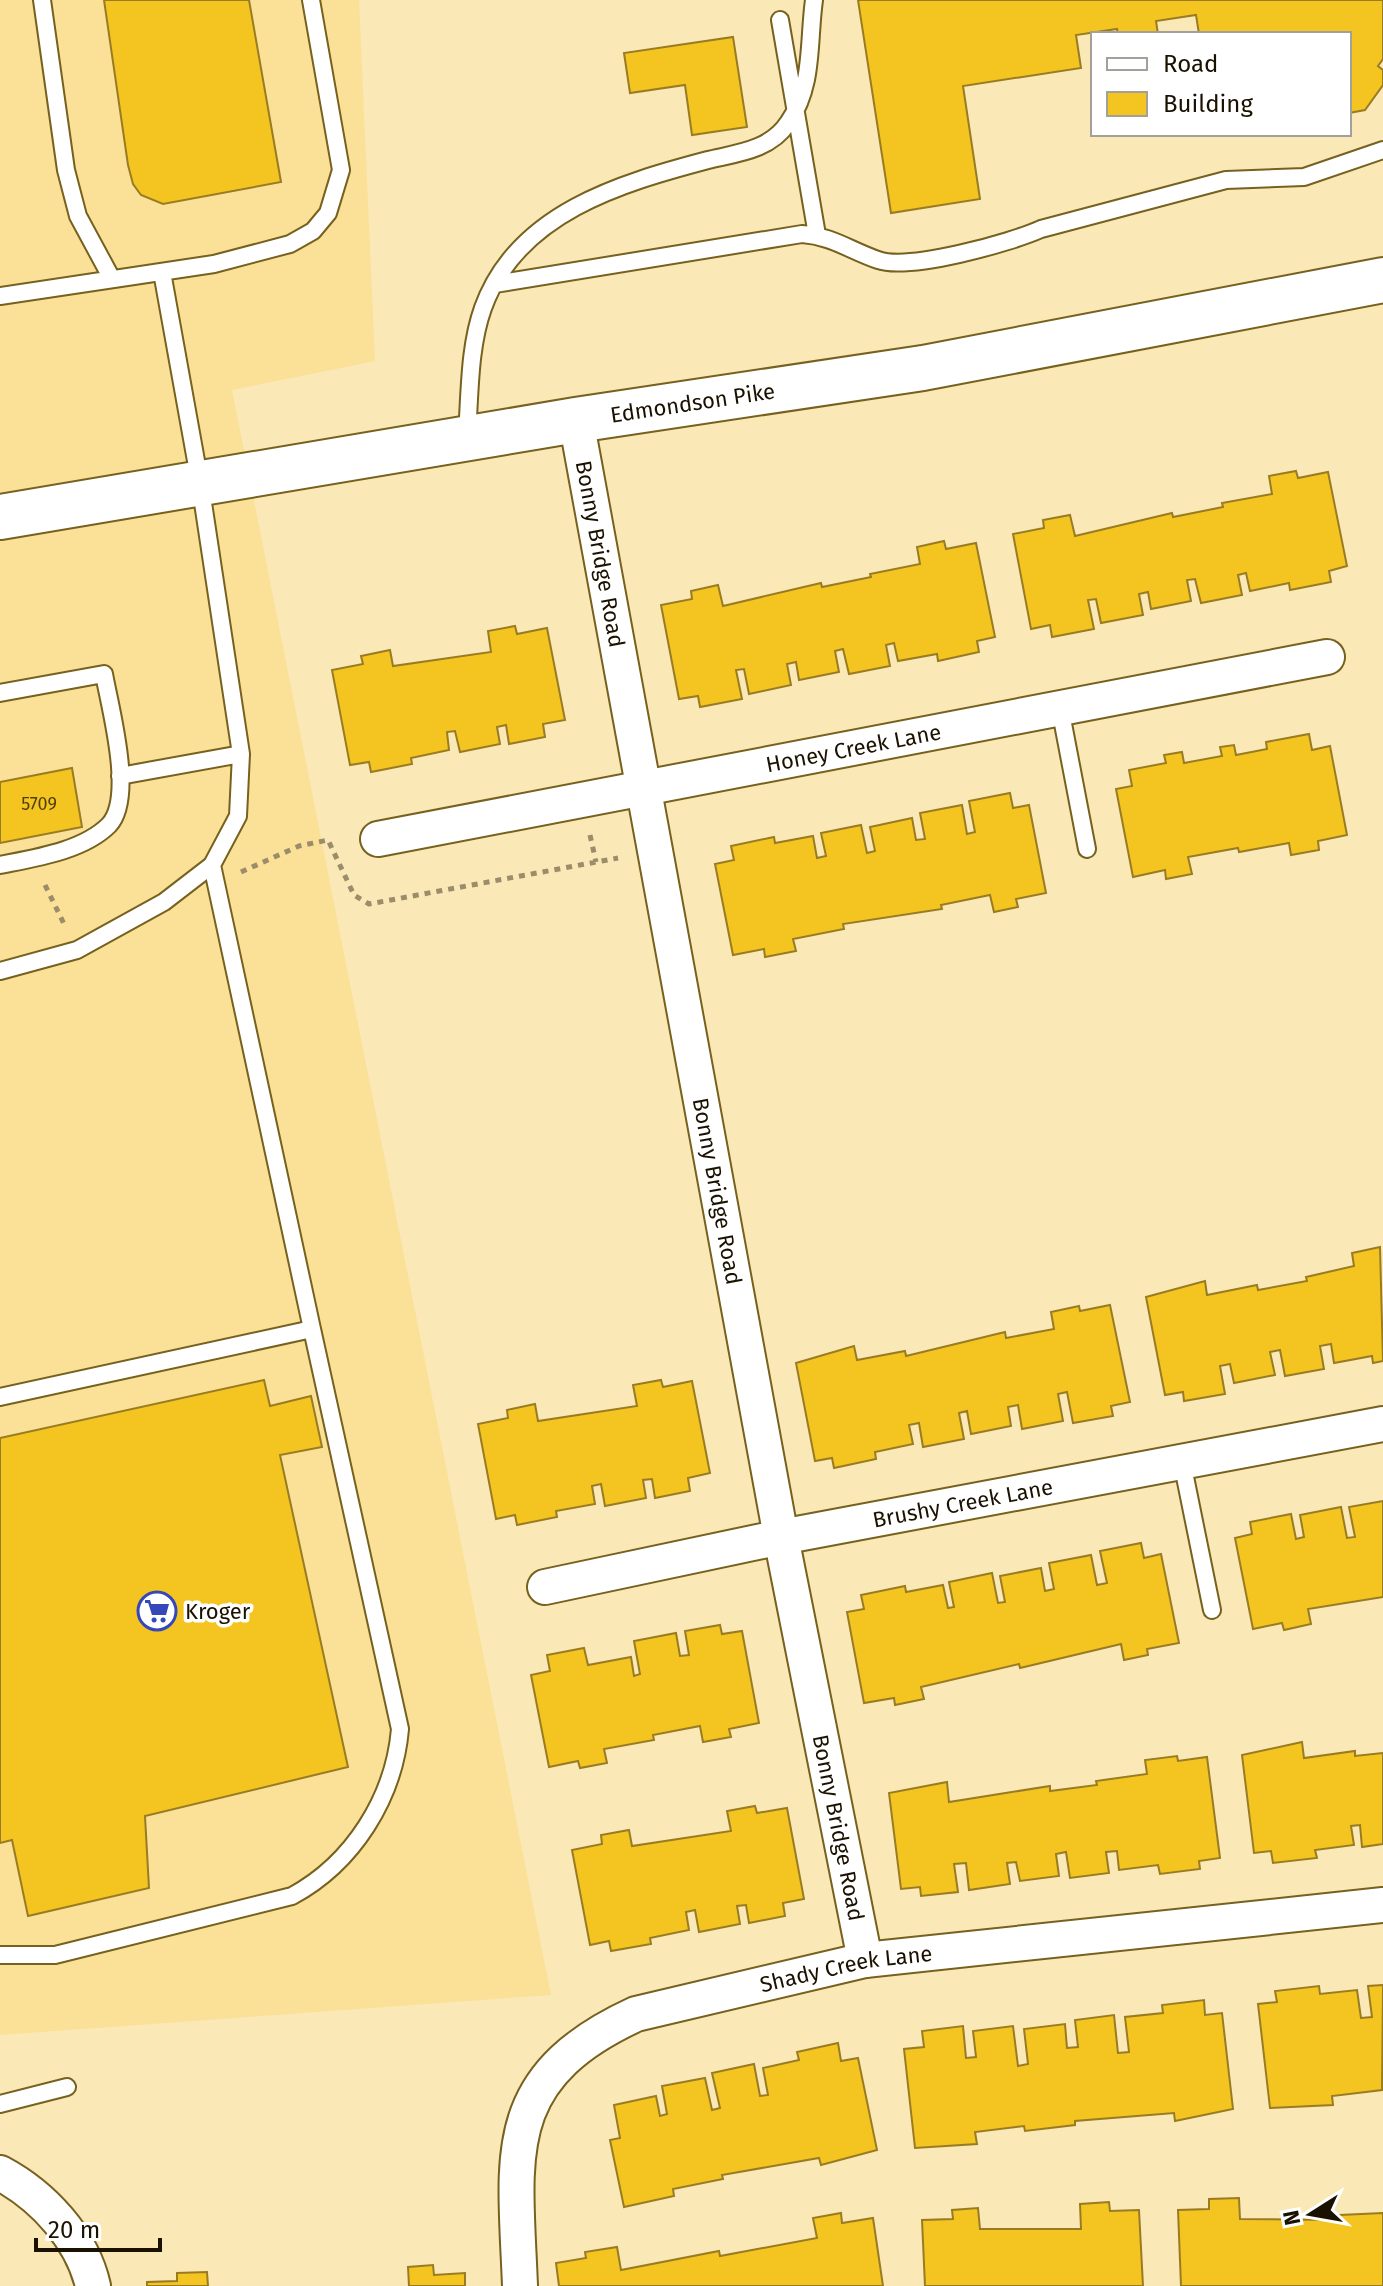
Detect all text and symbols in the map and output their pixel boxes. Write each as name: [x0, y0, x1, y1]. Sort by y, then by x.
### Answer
legend: [1091, 32, 1351, 136]
text: Road: [1163, 50, 1218, 78]
text: Building: [1163, 90, 1253, 118]
street label: Edmondson Pike: [608, 377, 777, 428]
street label: Bonny Bridge Road: [570, 458, 631, 649]
street label: Honey Creek Lane: [763, 718, 943, 778]
house number: 5709: [21, 793, 57, 815]
street label: Bonny Bridge Road: [687, 1095, 748, 1287]
street label: Brushy Creek Lane: [870, 1473, 1055, 1533]
supermarket icon: Kroger: [136, 1590, 178, 1632]
place label: Kroger: [185, 1598, 251, 1625]
street label: Bonny Bridge Road: [807, 1732, 870, 1923]
street label: Shady Creek Lane: [757, 1939, 934, 1998]
north arrow: [1271, 2174, 1351, 2254]
scale bar: [36, 2202, 160, 2252]
text: N: [1277, 2208, 1307, 2227]
text: 20 m: [48, 2216, 100, 2244]

